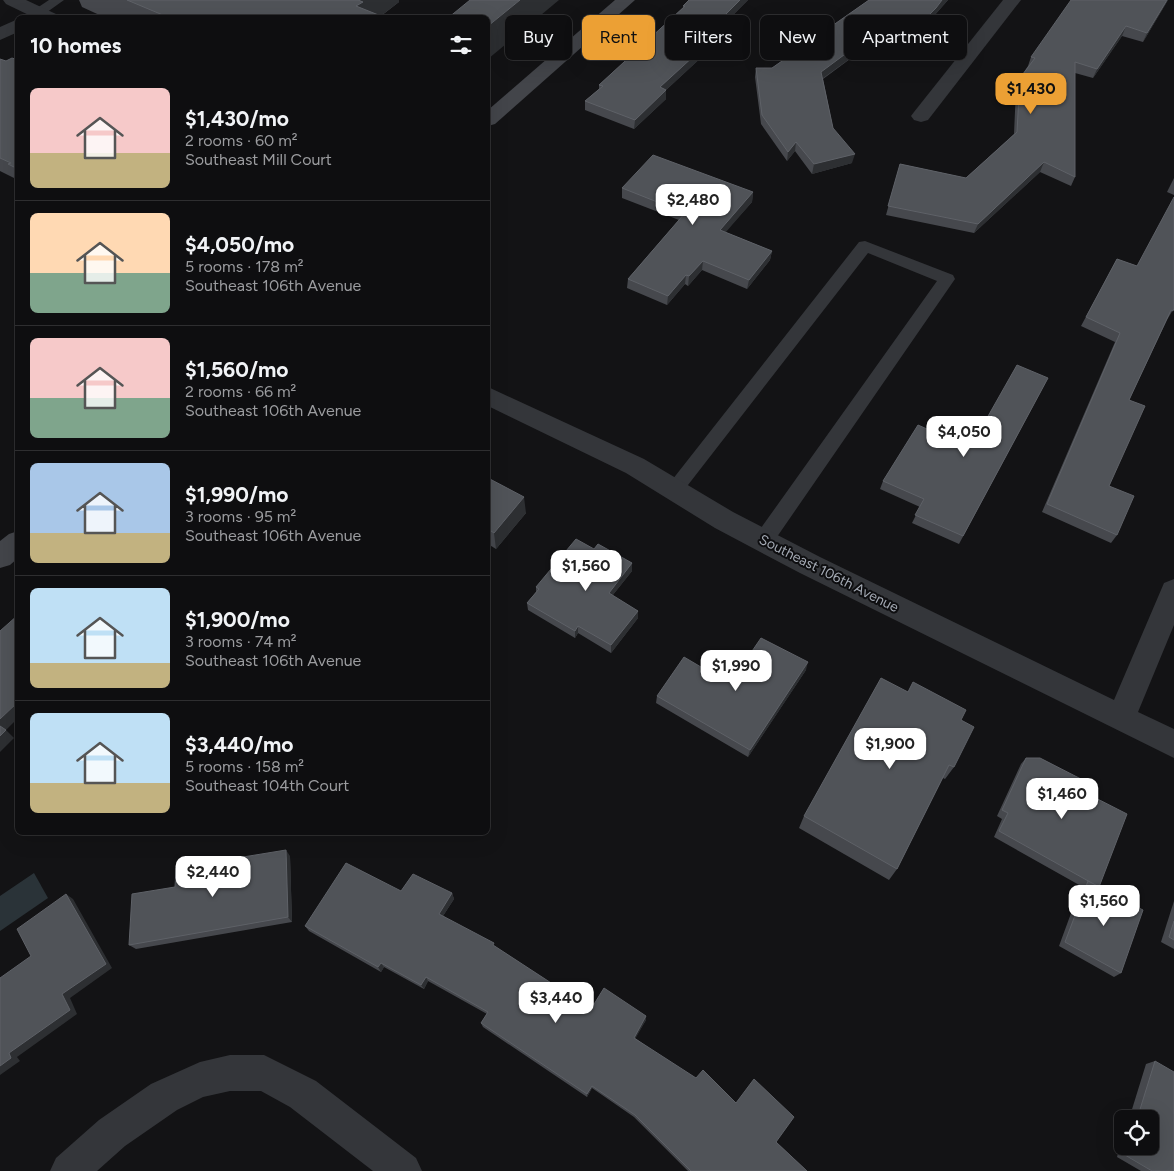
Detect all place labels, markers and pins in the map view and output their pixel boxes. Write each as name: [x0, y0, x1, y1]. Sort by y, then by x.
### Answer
pin: $1,430: [990, 72, 1072, 115]
pin: $2,480: [652, 184, 734, 226]
pin: $4,050: [923, 416, 1005, 458]
pin: $1,560: [545, 550, 627, 592]
pin: $1,990: [695, 650, 777, 692]
pin: $1,900: [849, 728, 931, 770]
pin: $1,460: [1021, 778, 1103, 820]
pin: $2,440: [172, 856, 254, 898]
pin: $1,560: [1063, 884, 1145, 927]
pin: $3,440: [515, 982, 597, 1024]

